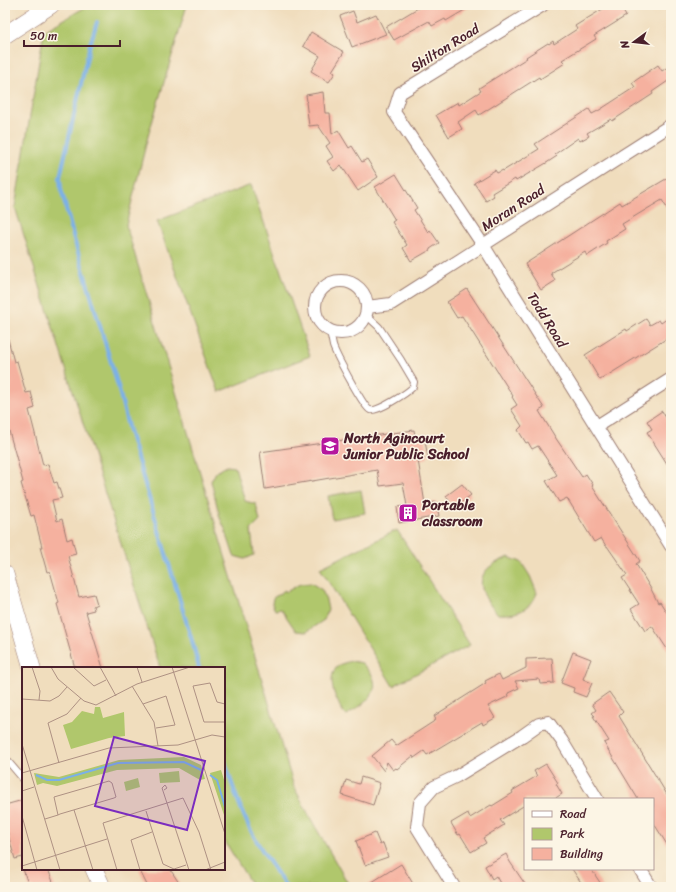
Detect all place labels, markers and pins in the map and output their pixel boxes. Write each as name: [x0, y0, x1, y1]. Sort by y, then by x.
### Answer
place label: North Agincourt Junior Public School: [343, 426, 470, 467]
school or university icon: North Agincourt Junior Public School: [319, 435, 341, 457]
place label: Portable classroom: [421, 493, 483, 534]
building icon: Portable classroom: [397, 502, 419, 524]

